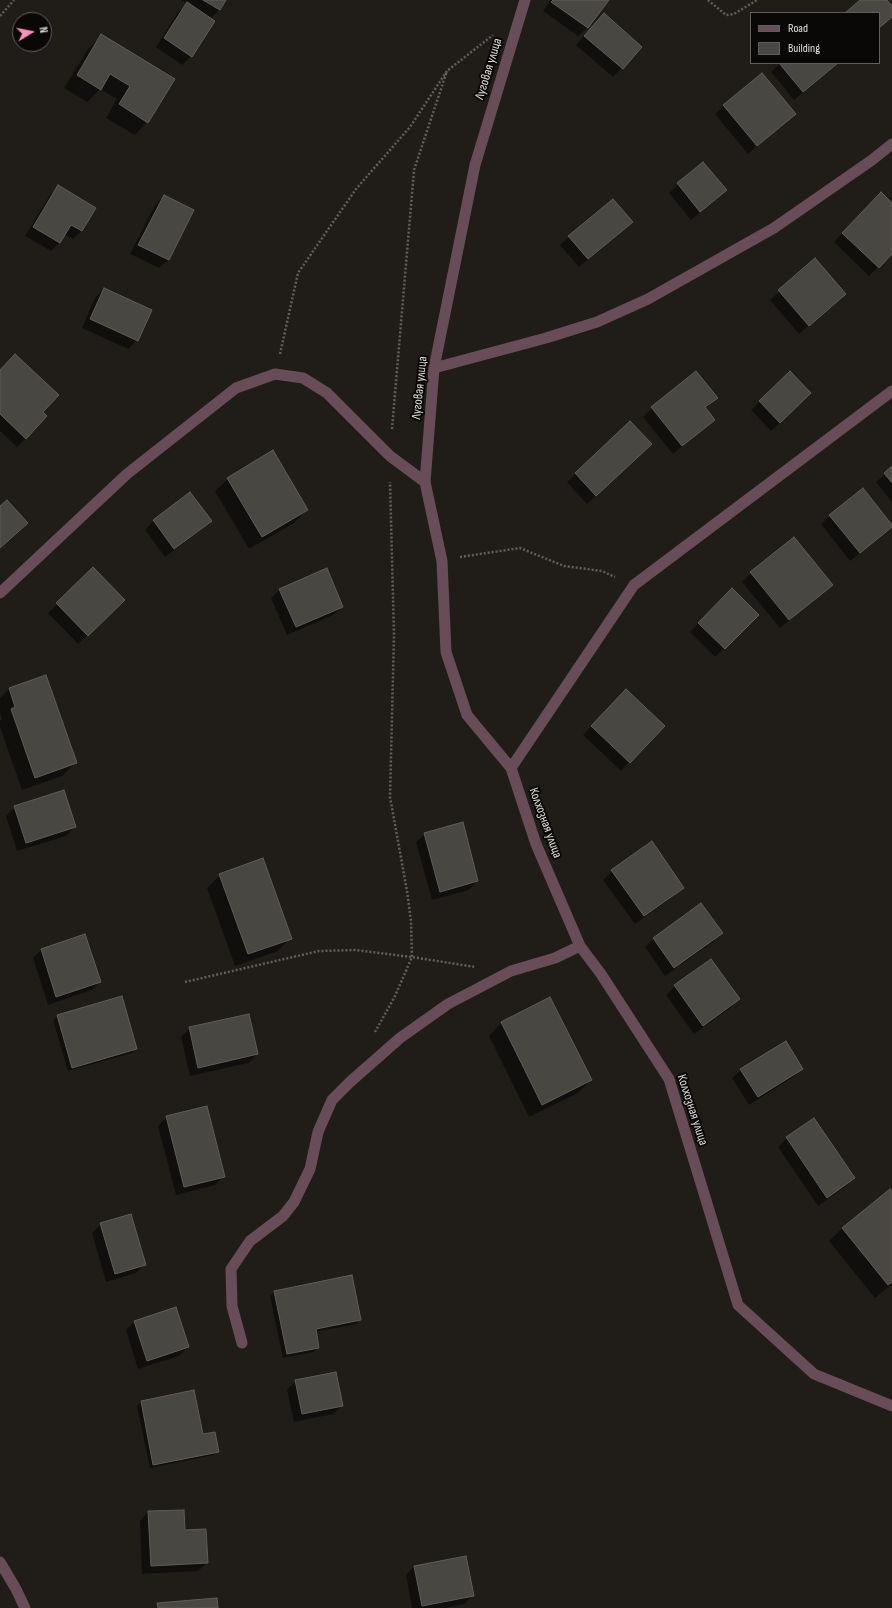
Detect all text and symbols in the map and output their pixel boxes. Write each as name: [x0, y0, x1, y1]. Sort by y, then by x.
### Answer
north arrow: [12, 12, 52, 52]
legend: [750, 12, 880, 64]
text: Road: [788, 21, 808, 36]
text: N: [36, 26, 50, 34]
street label: Луговая улица: [472, 36, 506, 102]
text: Building: [788, 41, 820, 56]
street label: Луговая улица: [409, 356, 431, 420]
street label: Колхозная улица: [525, 786, 565, 860]
street label: Колхозная улица: [673, 1073, 711, 1147]

